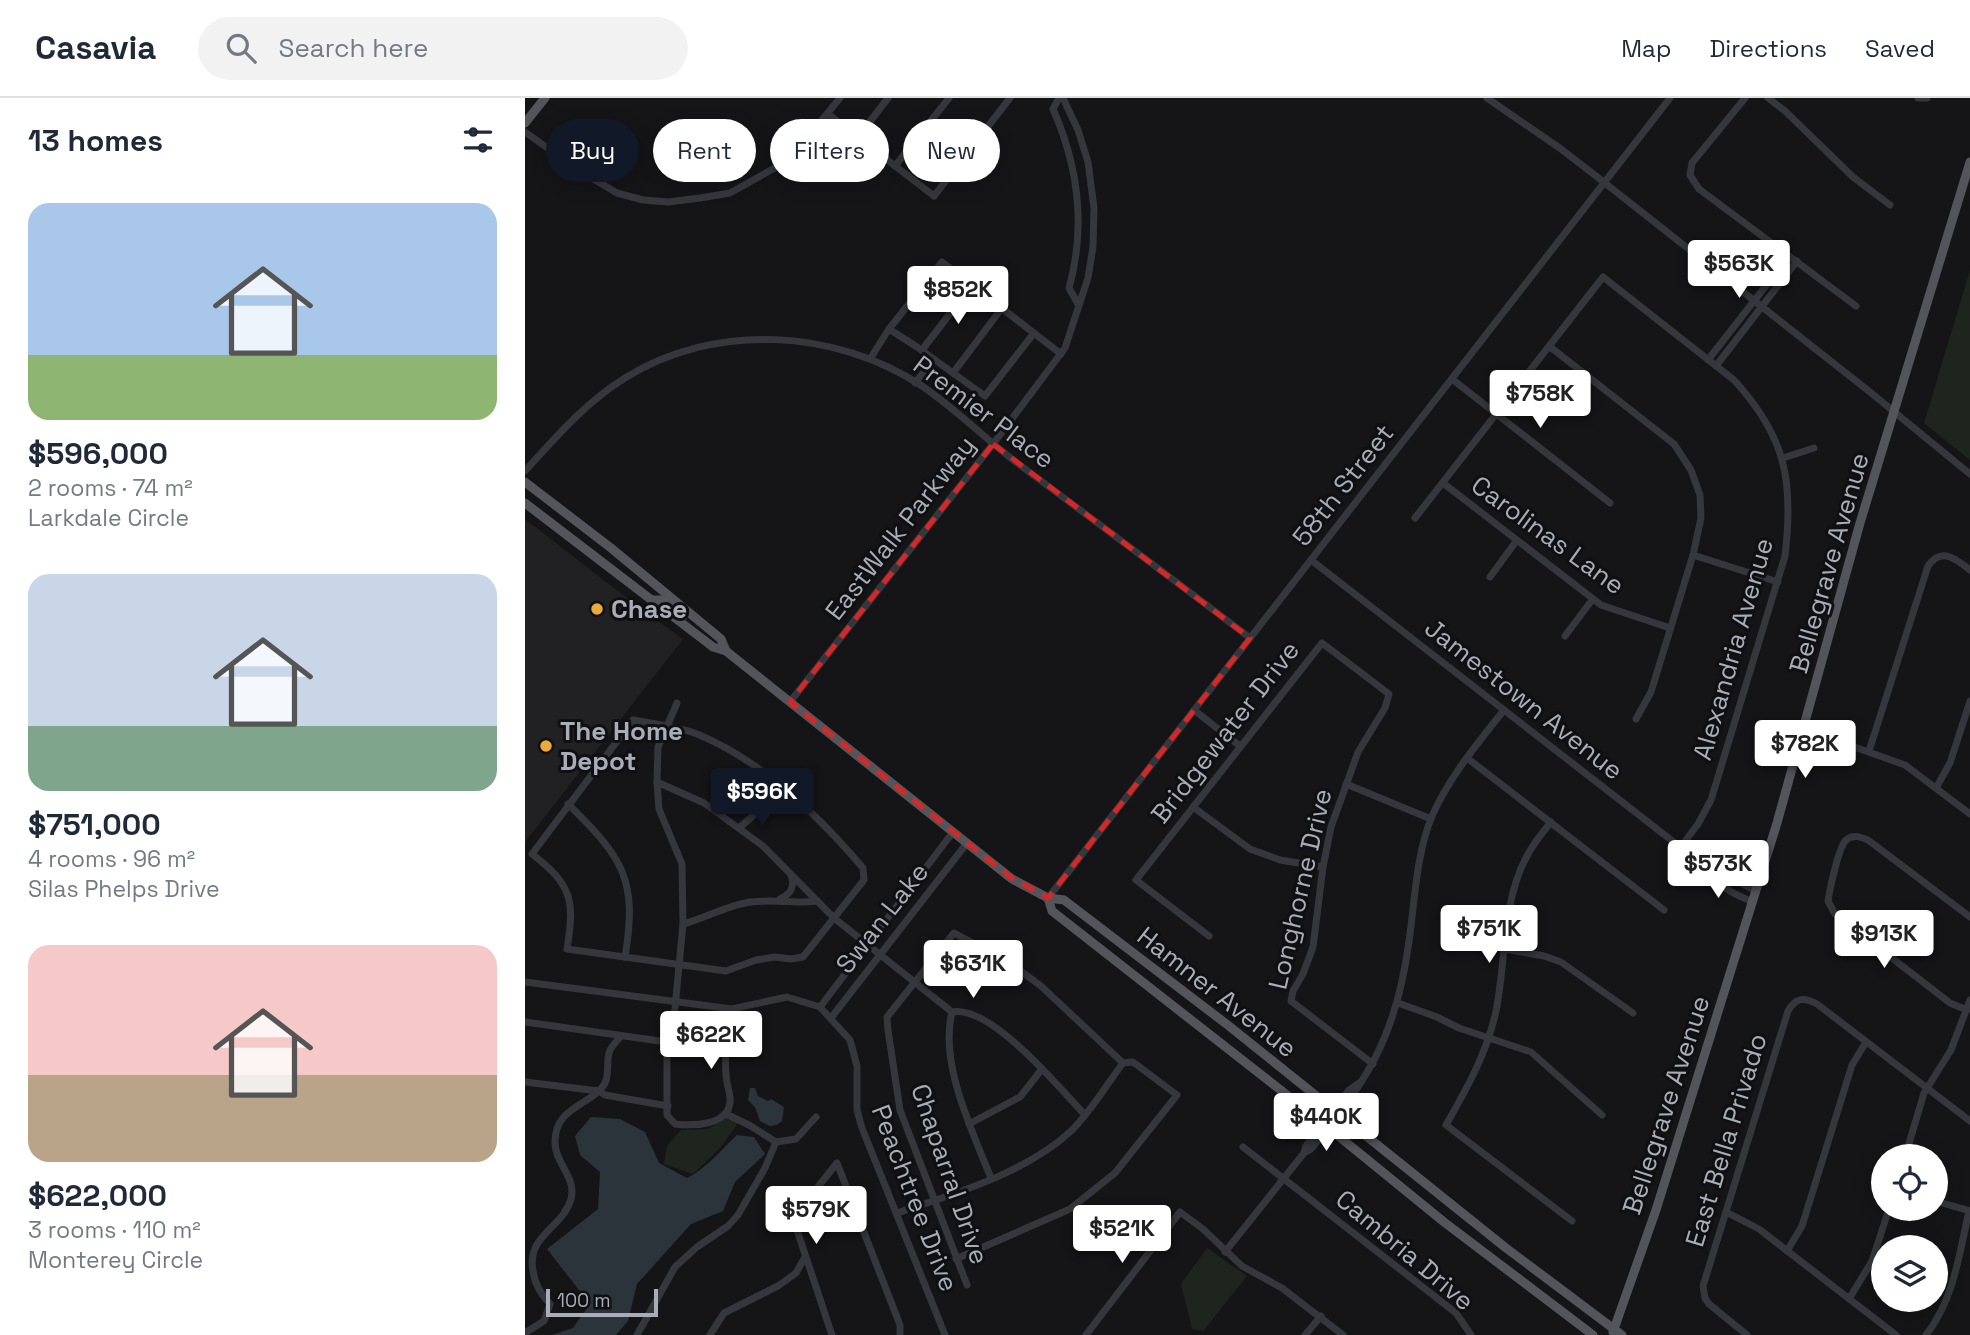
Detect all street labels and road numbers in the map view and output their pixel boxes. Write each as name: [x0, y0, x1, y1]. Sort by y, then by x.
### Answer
street label: Premier Place: [906, 348, 1062, 476]
street label: 58th Street: [1285, 417, 1401, 553]
street label: EastWalk Parkway: [817, 429, 983, 627]
street label: Bellegrave Avenue: [1781, 449, 1877, 677]
street label: Carolinas Lane: [1465, 468, 1631, 602]
street label: Alexandria Avenue: [1685, 534, 1781, 764]
street label: Jamestown Avenue: [1418, 611, 1630, 787]
street label: Bridgewater Drive: [1143, 634, 1307, 830]
street label: Longhorne Drive: [1260, 785, 1340, 993]
street label: Swan Lake: [828, 856, 936, 980]
street label: Hamner Avenue: [1130, 919, 1304, 1065]
street label: Bellegrave Avenue: [1615, 991, 1717, 1219]
street label: East Bella Privado: [1677, 1029, 1775, 1251]
street label: Chaparral Drive: [903, 1079, 997, 1269]
street label: Peachtree Drive: [864, 1100, 966, 1296]
street label: Cambria Drive: [1329, 1182, 1481, 1318]

